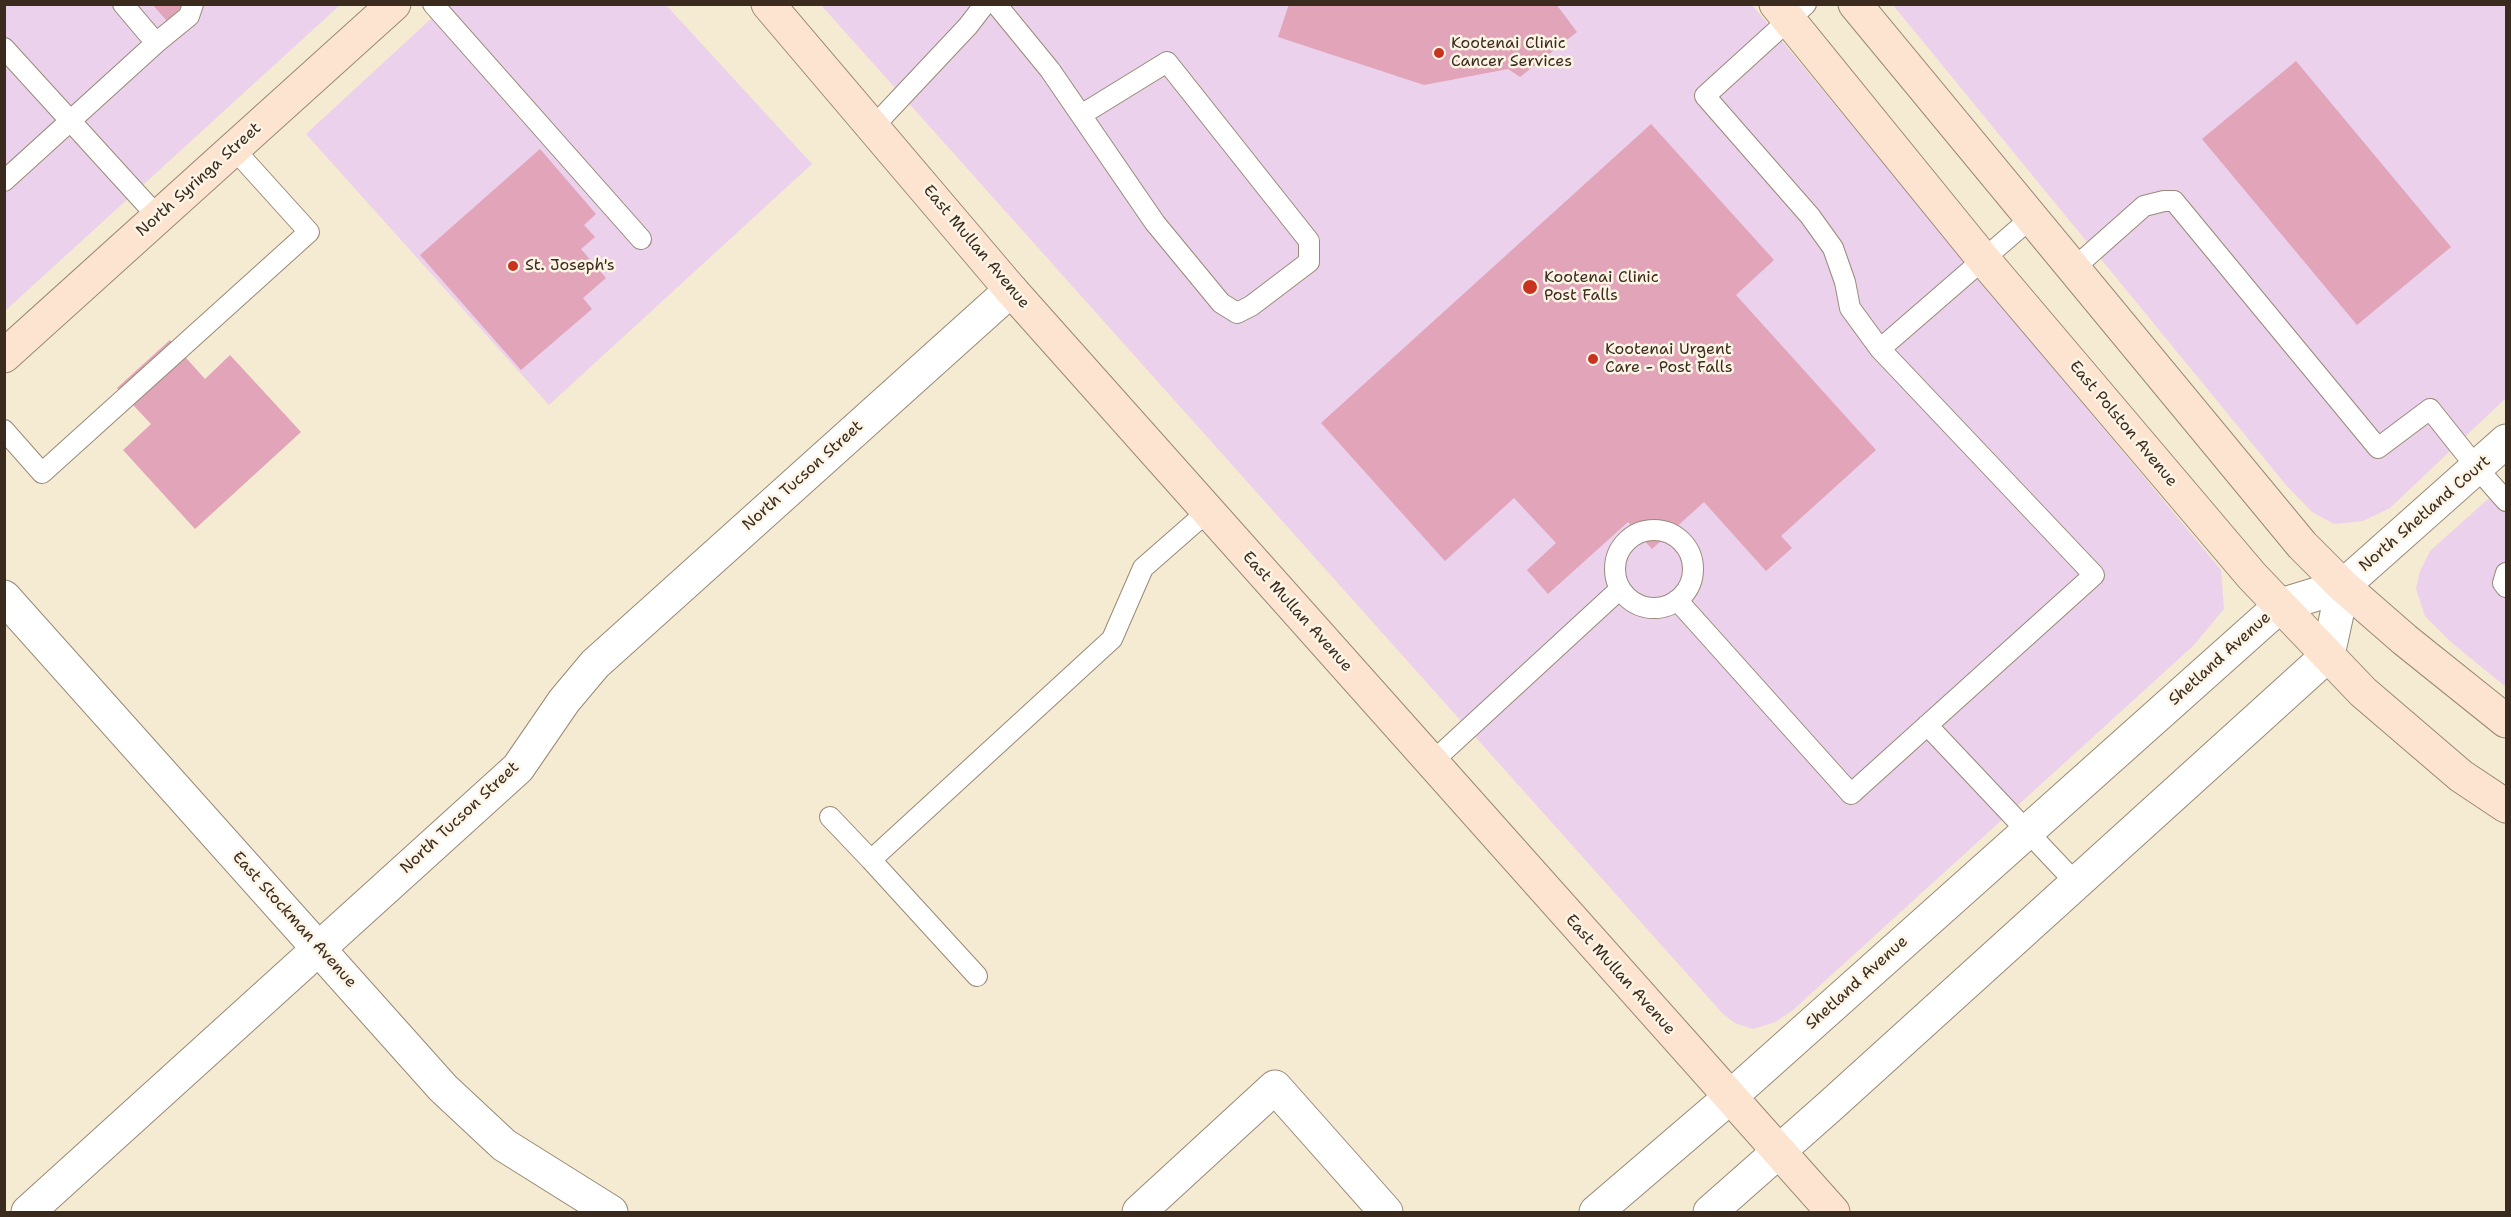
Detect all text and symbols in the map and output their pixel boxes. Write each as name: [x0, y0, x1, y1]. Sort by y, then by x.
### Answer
place label: Kootenai Clinic Cancer Services: [1451, 34, 1572, 72]
marker: Kootenai Clinic Cancer Services: [1432, 46, 1446, 60]
street label: North Syringa Street: [133, 119, 265, 241]
street label: East Mullan Avenue: [919, 181, 1033, 313]
place label: St. Joseph's: [525, 256, 615, 276]
marker: St. Joseph's: [506, 259, 520, 273]
place label: Kootenai Clinic Post Falls: [1544, 268, 1659, 306]
marker: Kootenai Clinic Post Falls: [1521, 278, 1539, 296]
place label: Kootenai Urgent Care - Post Falls: [1605, 340, 1733, 378]
marker: Kootenai Urgent Care - Post Falls: [1586, 352, 1600, 366]
street label: East Polston Avenue: [2065, 357, 2181, 491]
street label: North Tucson Street: [739, 417, 867, 535]
street label: North Shetland Court: [2355, 452, 2495, 576]
street label: East Mullan Avenue: [1238, 548, 1356, 676]
street label: Shetland Avenue: [2165, 608, 2275, 710]
street label: North Tucson Street: [397, 758, 523, 878]
street label: East Stockman Avenue: [228, 848, 360, 992]
street label: East Mullan Avenue: [1561, 911, 1679, 1039]
street label: Shetland Avenue: [1802, 932, 1912, 1034]

